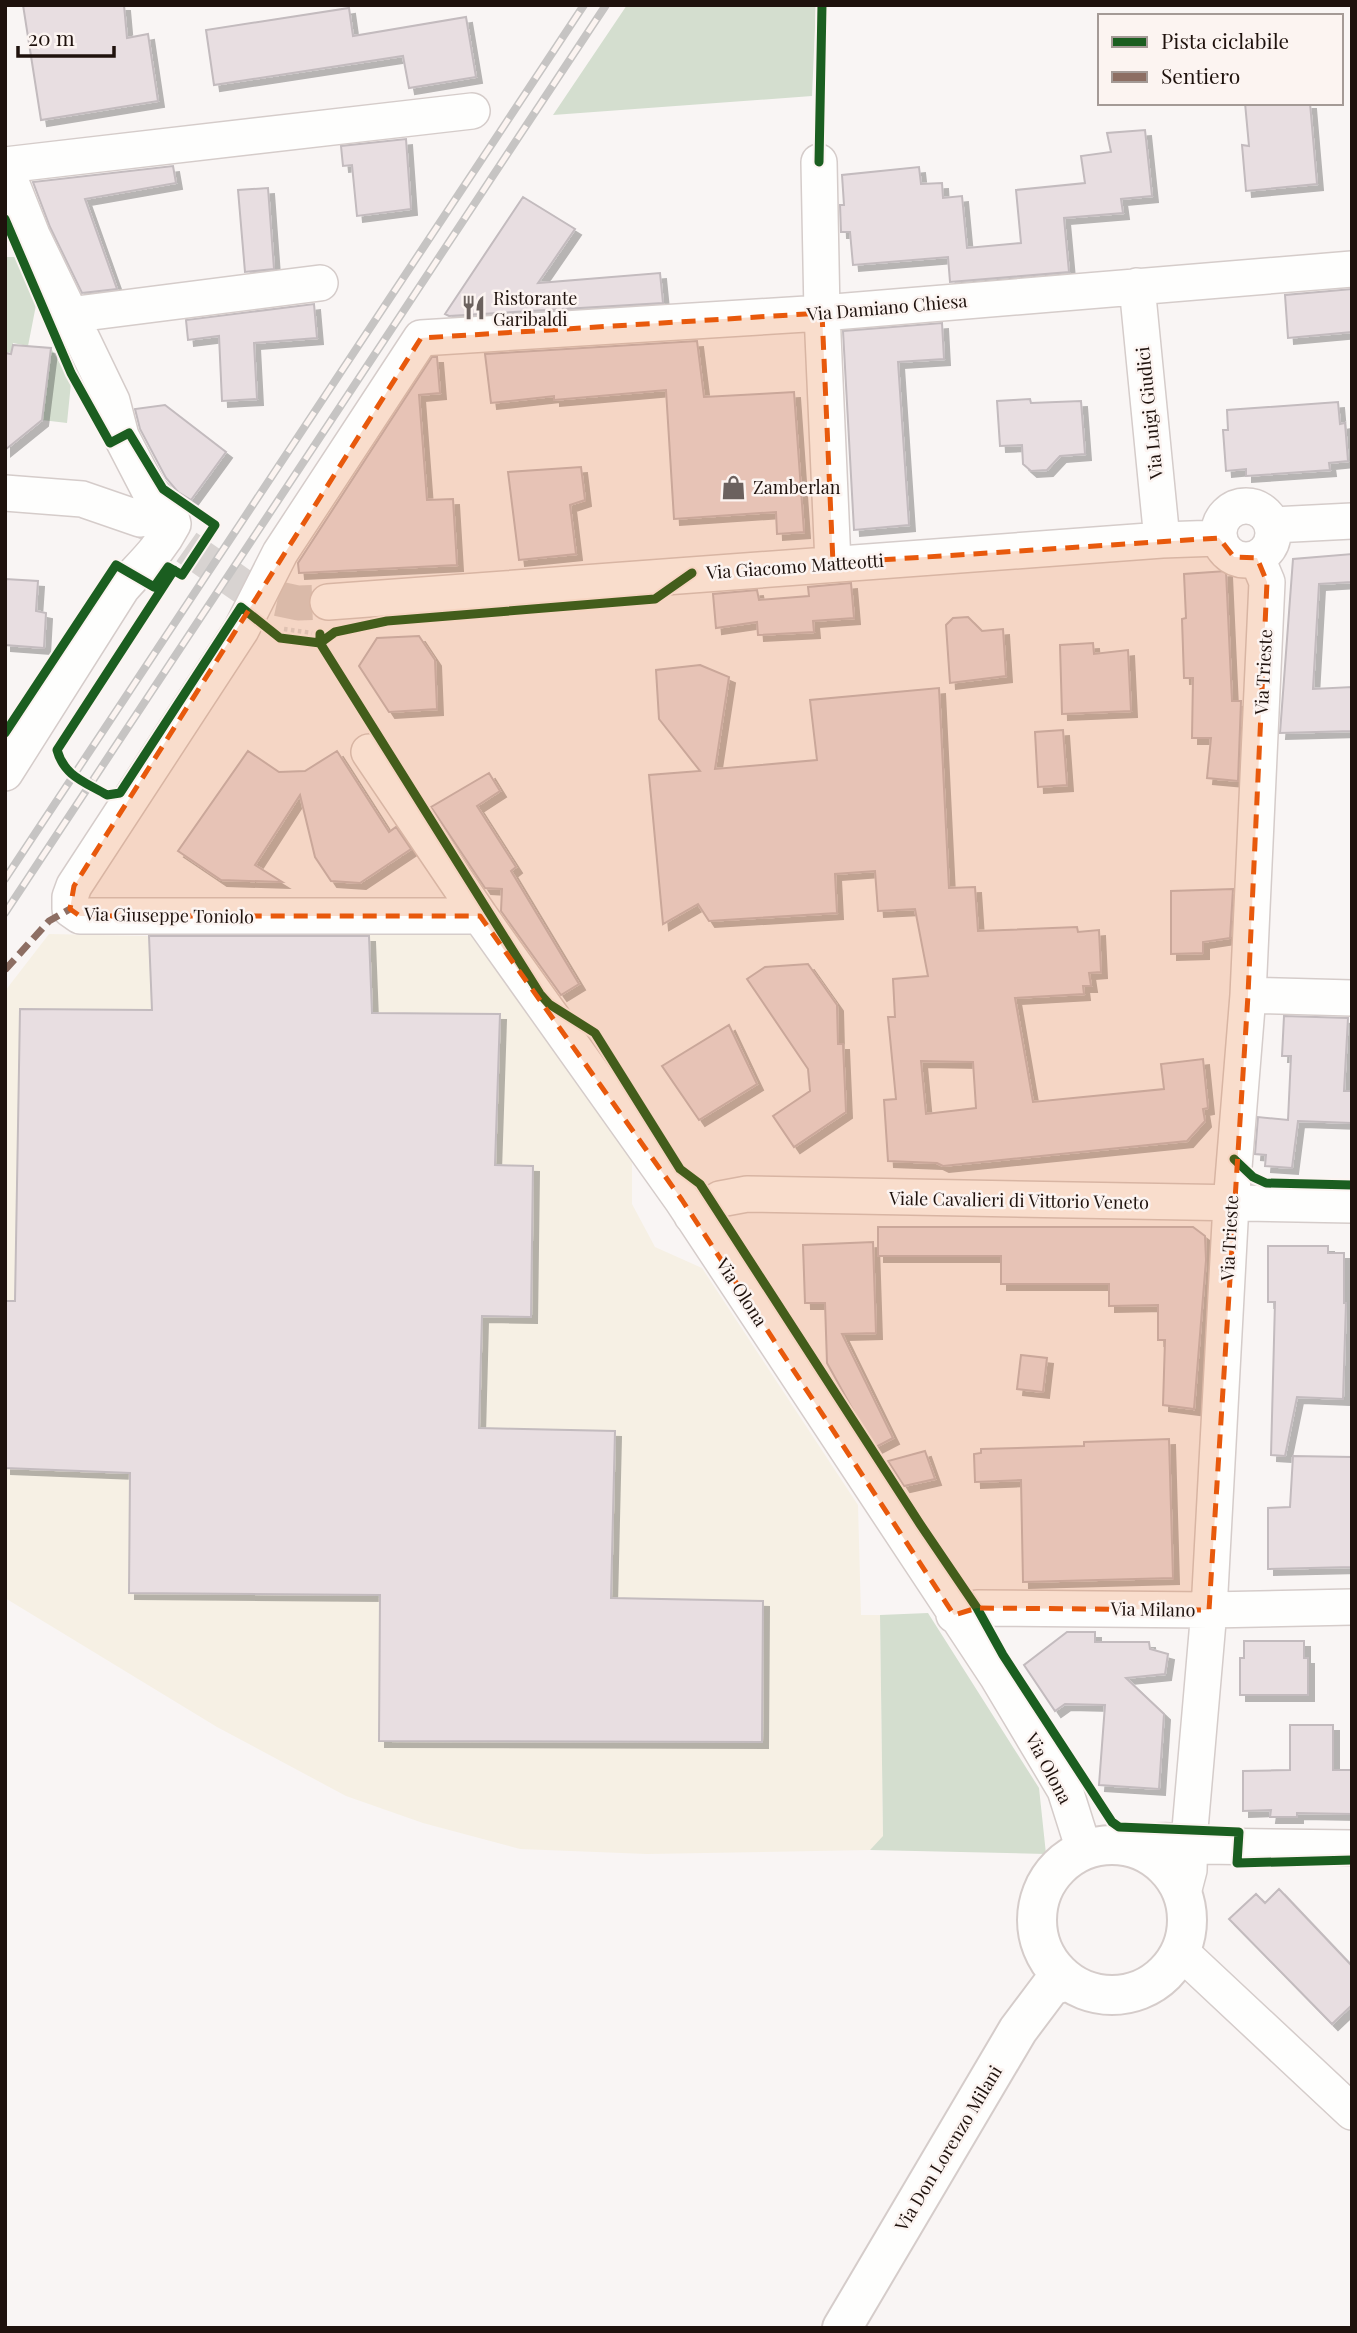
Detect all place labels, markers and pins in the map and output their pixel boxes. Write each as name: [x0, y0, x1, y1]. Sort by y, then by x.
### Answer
place label: Ristorante Garibaldi: [493, 286, 577, 331]
restaurant icon: Ristorante Garibaldi: [459, 294, 487, 322]
shop icon: Zamberlan: [719, 473, 747, 501]
place label: Zamberlan: [753, 475, 841, 499]

